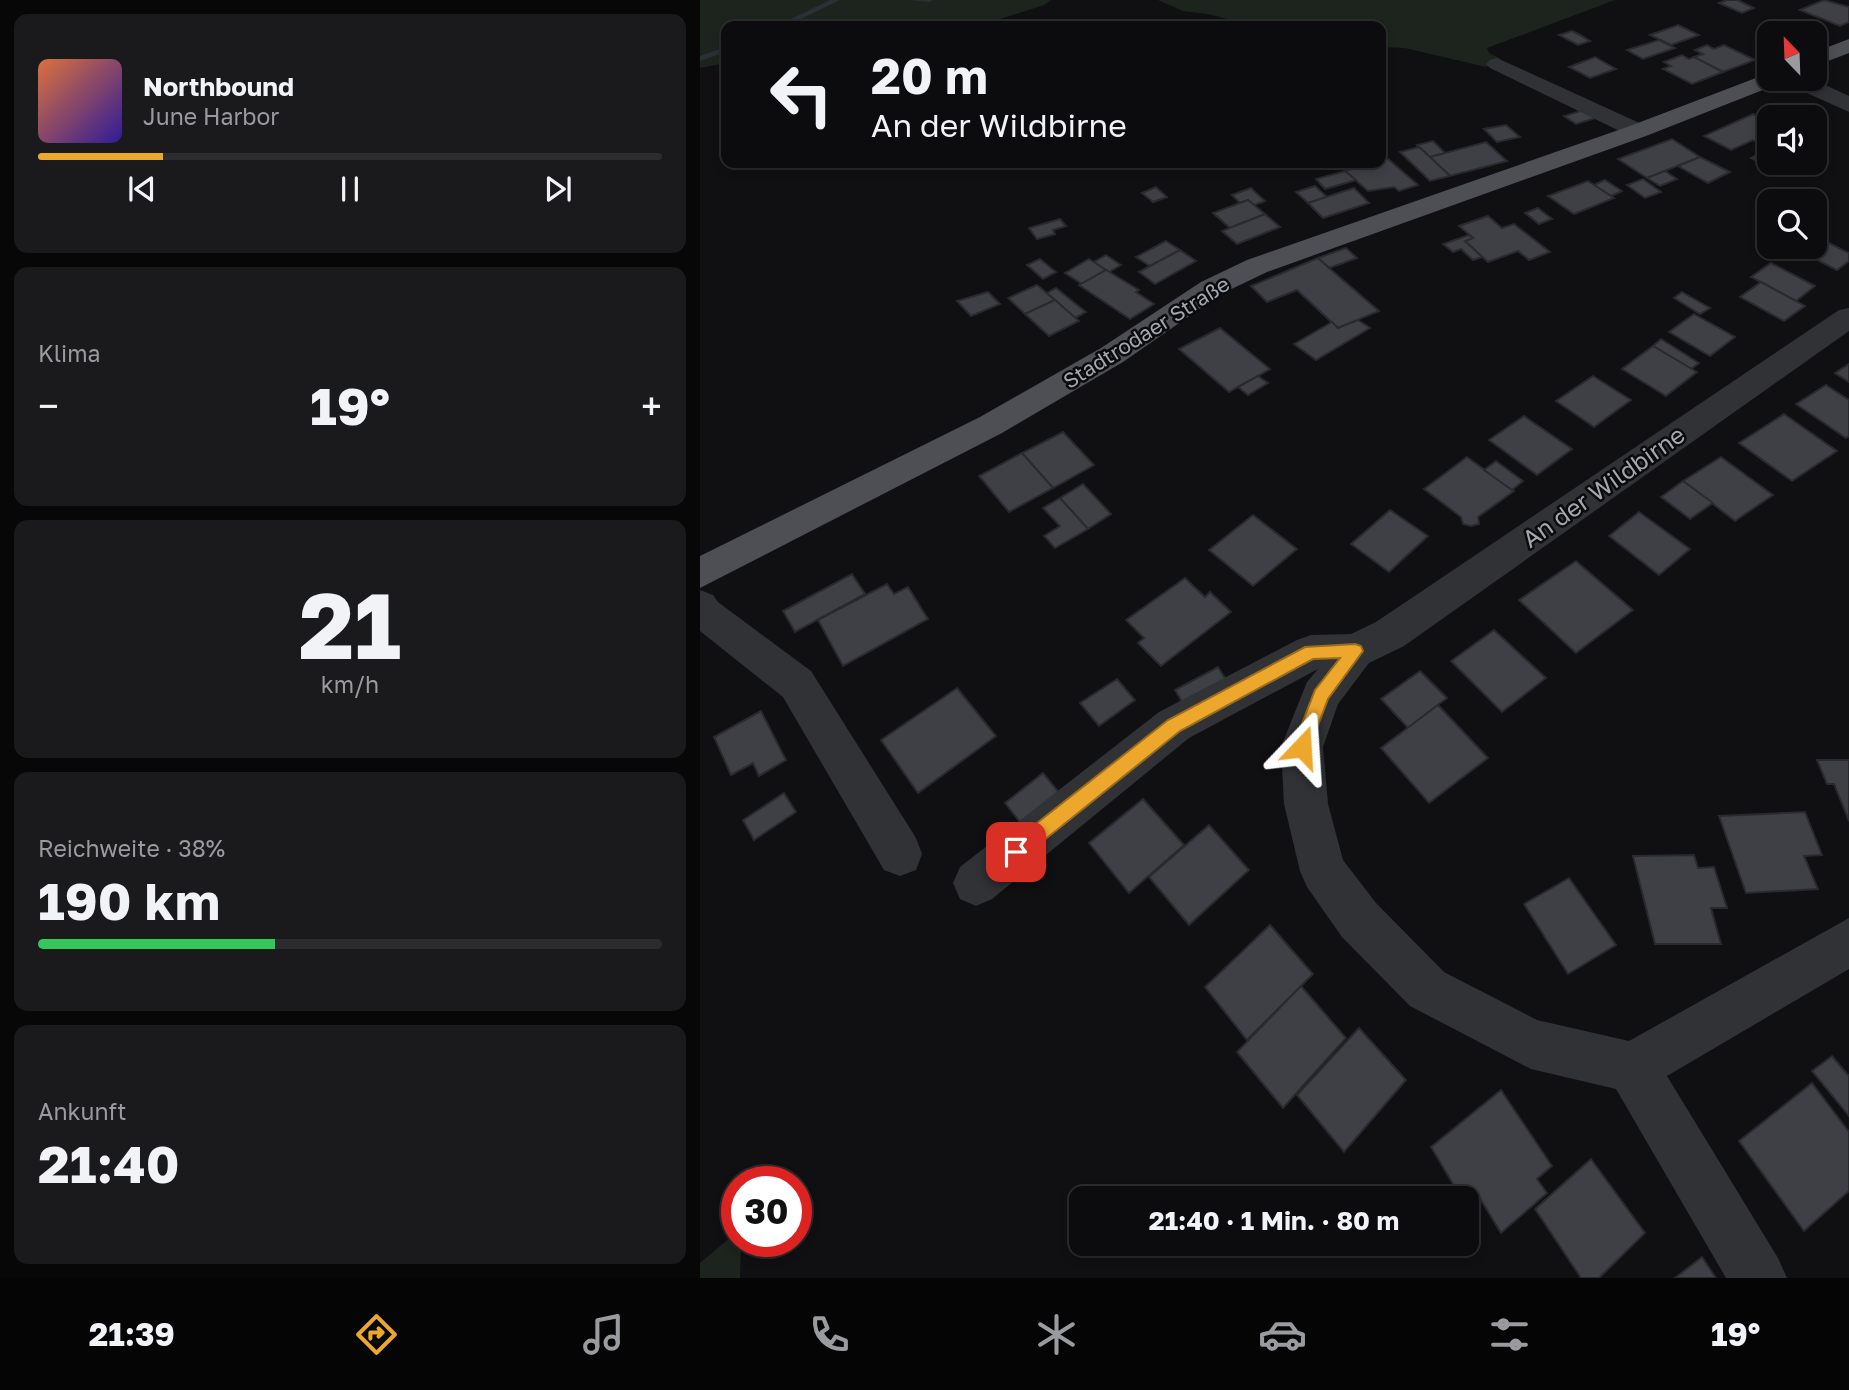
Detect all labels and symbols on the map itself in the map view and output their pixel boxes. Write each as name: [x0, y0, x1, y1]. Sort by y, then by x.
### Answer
north arrow: [1757, 21, 1827, 91]
street label: Stadtrodaer Straße: [1058, 270, 1234, 394]
street label: An der Wildbirne: [1516, 419, 1690, 553]
position arrow: [1265, 710, 1339, 784]
pin: [986, 822, 1046, 882]
speed limit sign: 30: [721, 1166, 812, 1257]

